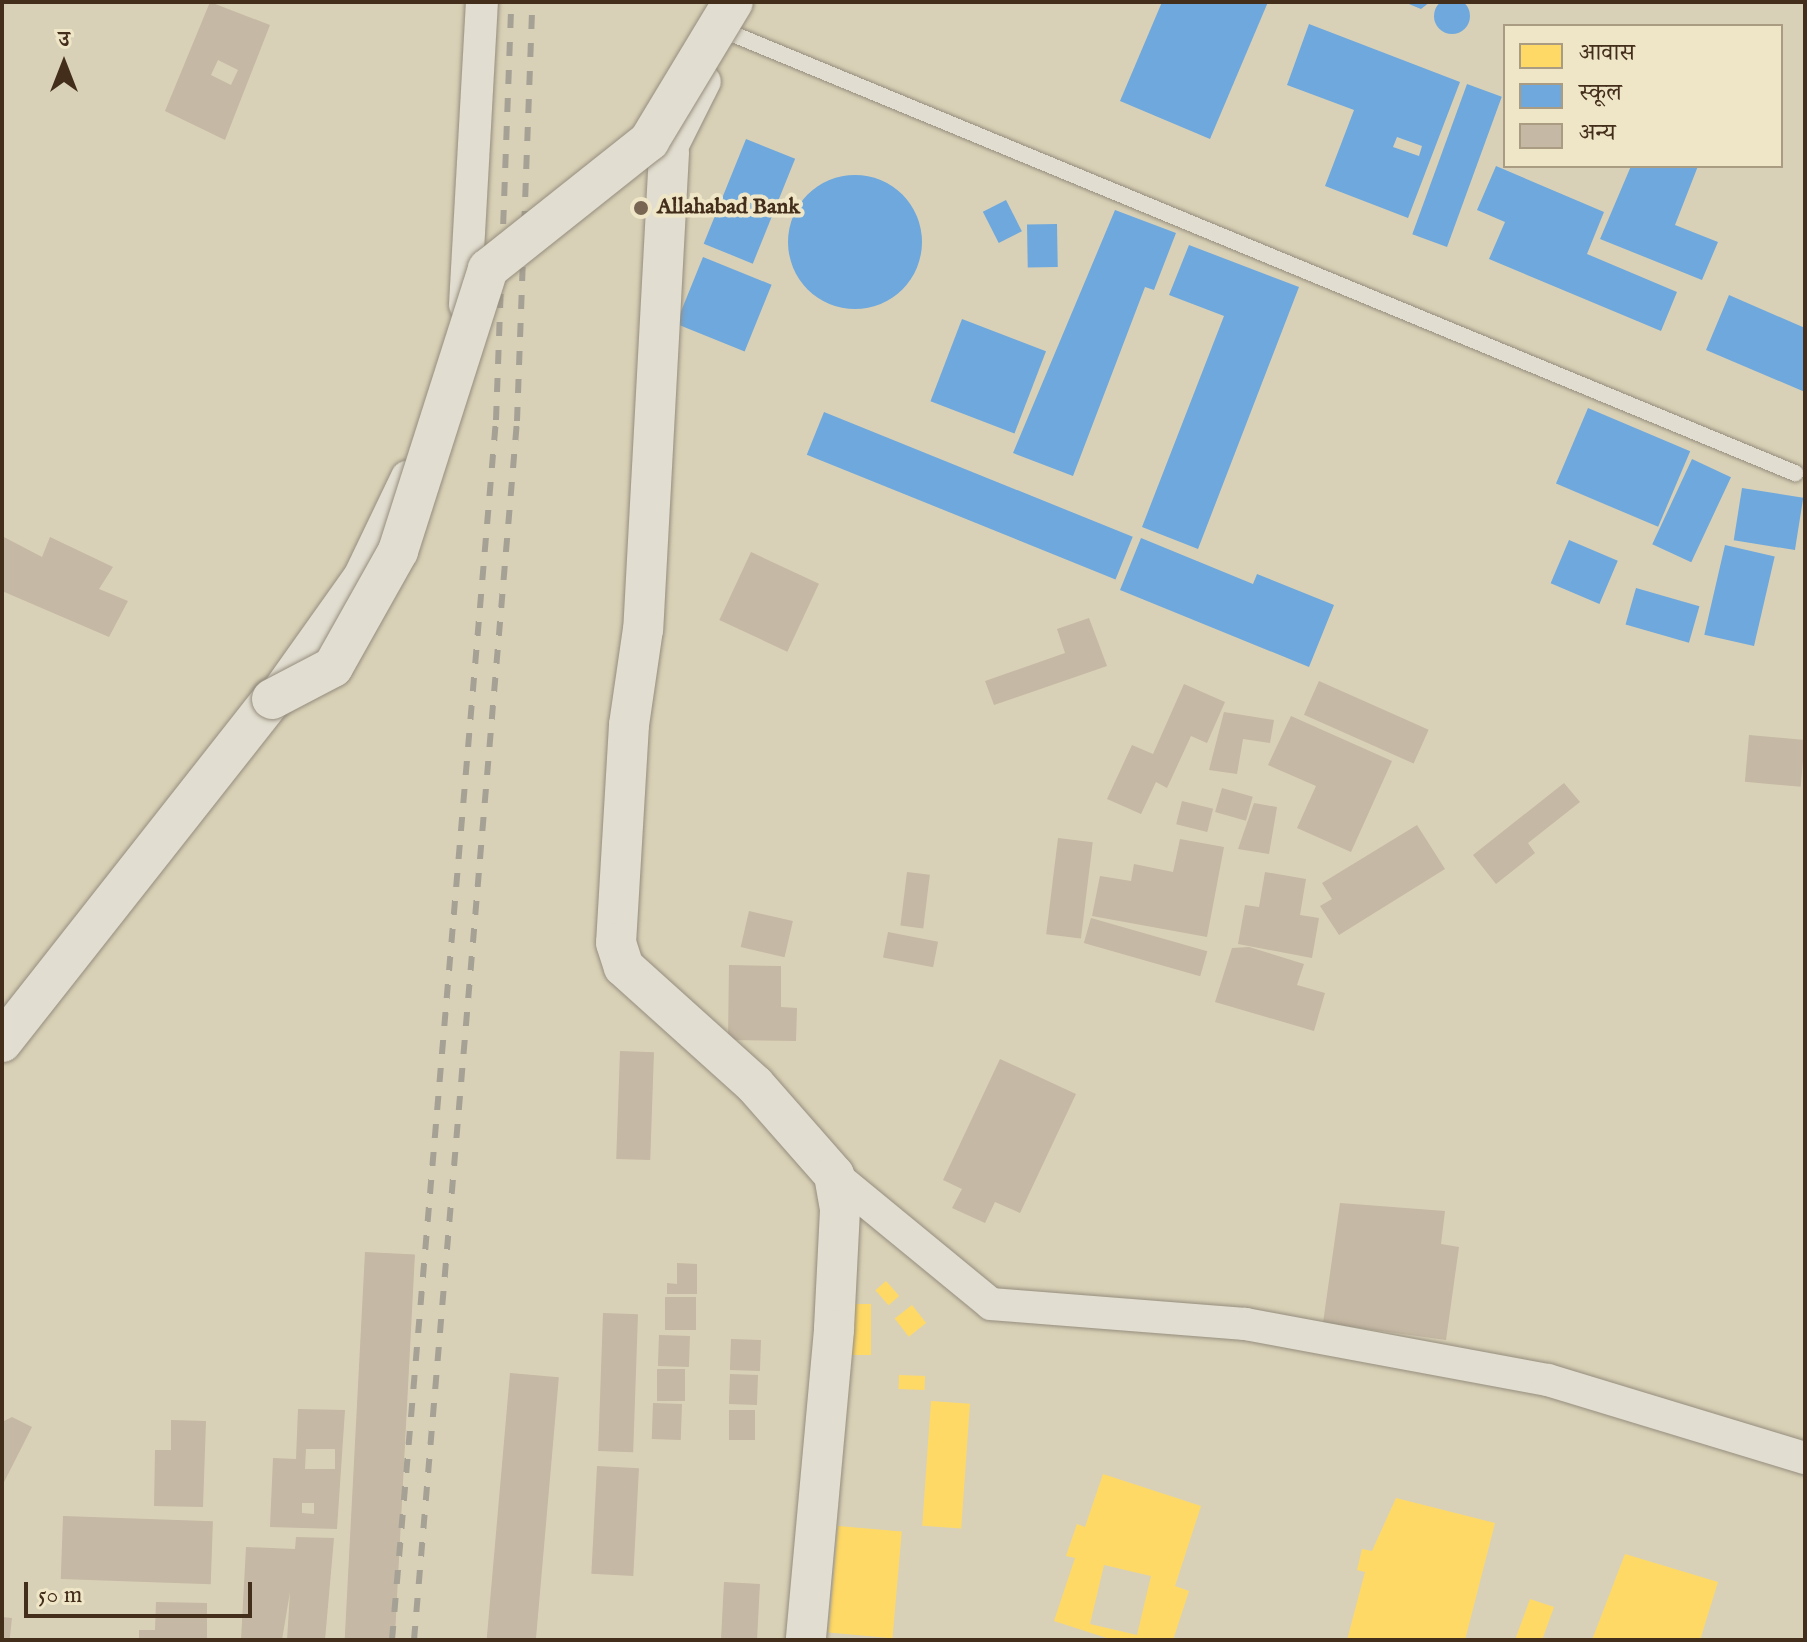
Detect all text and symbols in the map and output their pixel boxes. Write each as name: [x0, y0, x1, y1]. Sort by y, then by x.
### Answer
north arrow: [24, 24, 104, 104]
legend: [1503, 24, 1783, 168]
text: उ: [58, 26, 70, 54]
text: आवास: [1579, 38, 1635, 69]
text: स्कूल: [1579, 78, 1622, 109]
text: अन्य: [1579, 118, 1616, 149]
place label: Allahabad Bank: [657, 195, 800, 221]
marker: Allahabad Bank: [632, 199, 650, 217]
scale bar: [28, 1566, 256, 1616]
text: 50 m: [38, 1580, 82, 1611]

